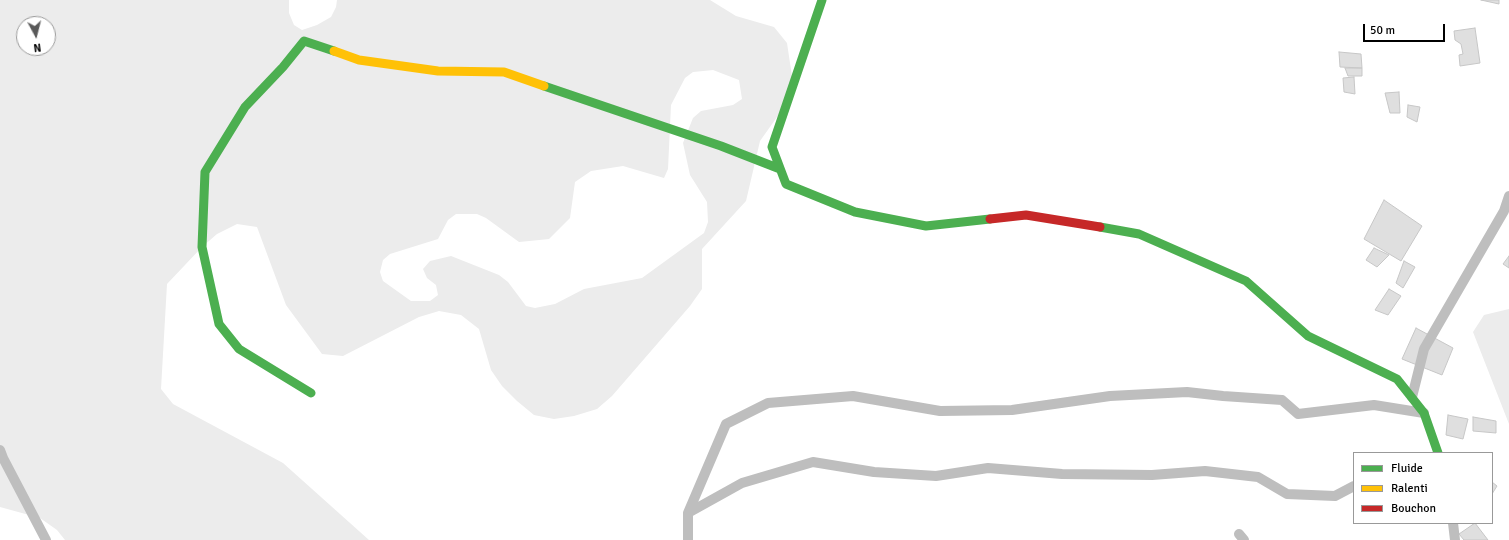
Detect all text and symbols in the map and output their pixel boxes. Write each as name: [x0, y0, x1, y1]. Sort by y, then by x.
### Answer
north arrow: [16, 16, 56, 56]
scale bar: [1365, 16, 1447, 42]
text: 50 m: [1370, 23, 1395, 38]
text: N: [33, 40, 42, 54]
legend: [1353, 452, 1493, 524]
text: Fluide: [1391, 461, 1423, 476]
text: Ralenti: [1391, 481, 1428, 496]
text: Bouchon: [1391, 501, 1436, 516]

